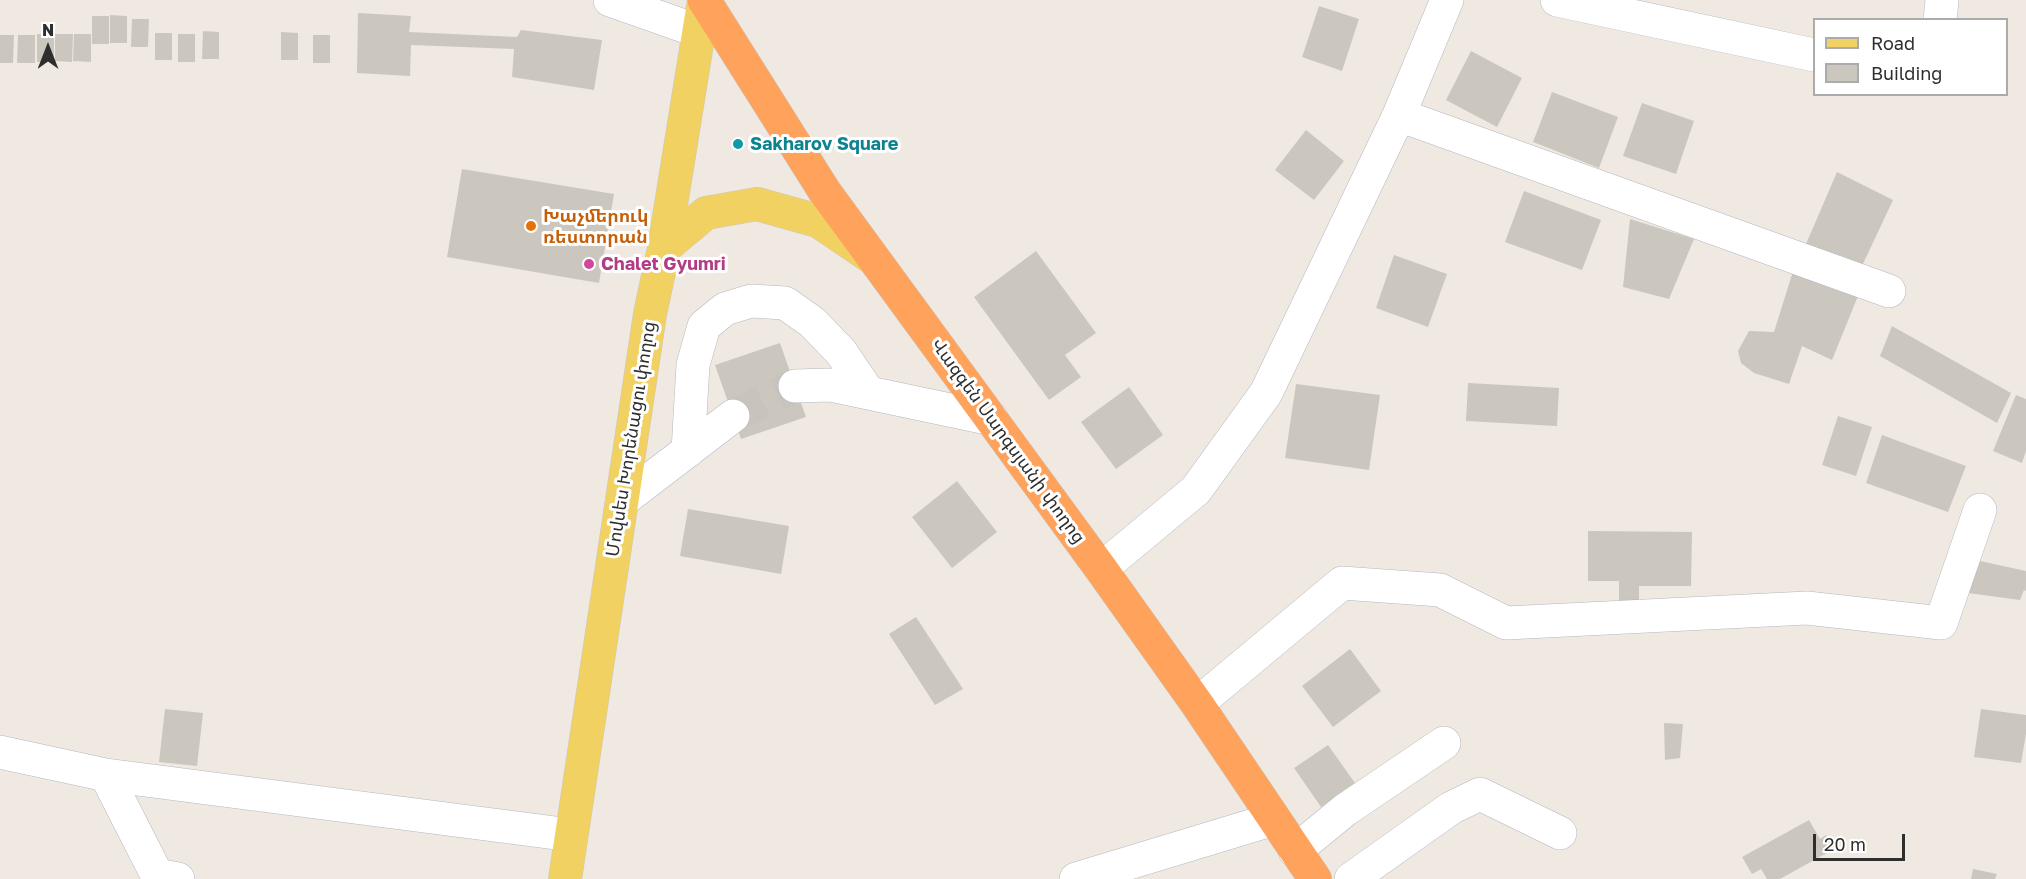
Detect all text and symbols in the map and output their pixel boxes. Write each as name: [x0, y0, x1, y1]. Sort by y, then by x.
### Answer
north arrow: [18, 18, 78, 78]
legend: [1813, 18, 2008, 96]
text: N: [42, 20, 54, 40]
text: Road: [1871, 32, 1915, 54]
text: Building: [1871, 62, 1942, 84]
place label: Sakharov Square: [750, 133, 898, 155]
marker: Sakharov Square: [731, 137, 745, 151]
place label: Խաչմերուկ ռեստորան: [543, 205, 648, 248]
marker: Խաչմերուկ ռեստորան: [524, 219, 538, 233]
place label: Chalet Gyumri: [601, 253, 726, 275]
marker: Chalet Gyumri: [582, 257, 596, 271]
street label: Մովսես Խորենացու փողոց: [602, 320, 660, 558]
street label: Վազգեն Սարգսյանի փողոց: [926, 334, 1090, 548]
scale bar: [1816, 822, 1908, 860]
text: 20 m: [1824, 833, 1866, 855]

